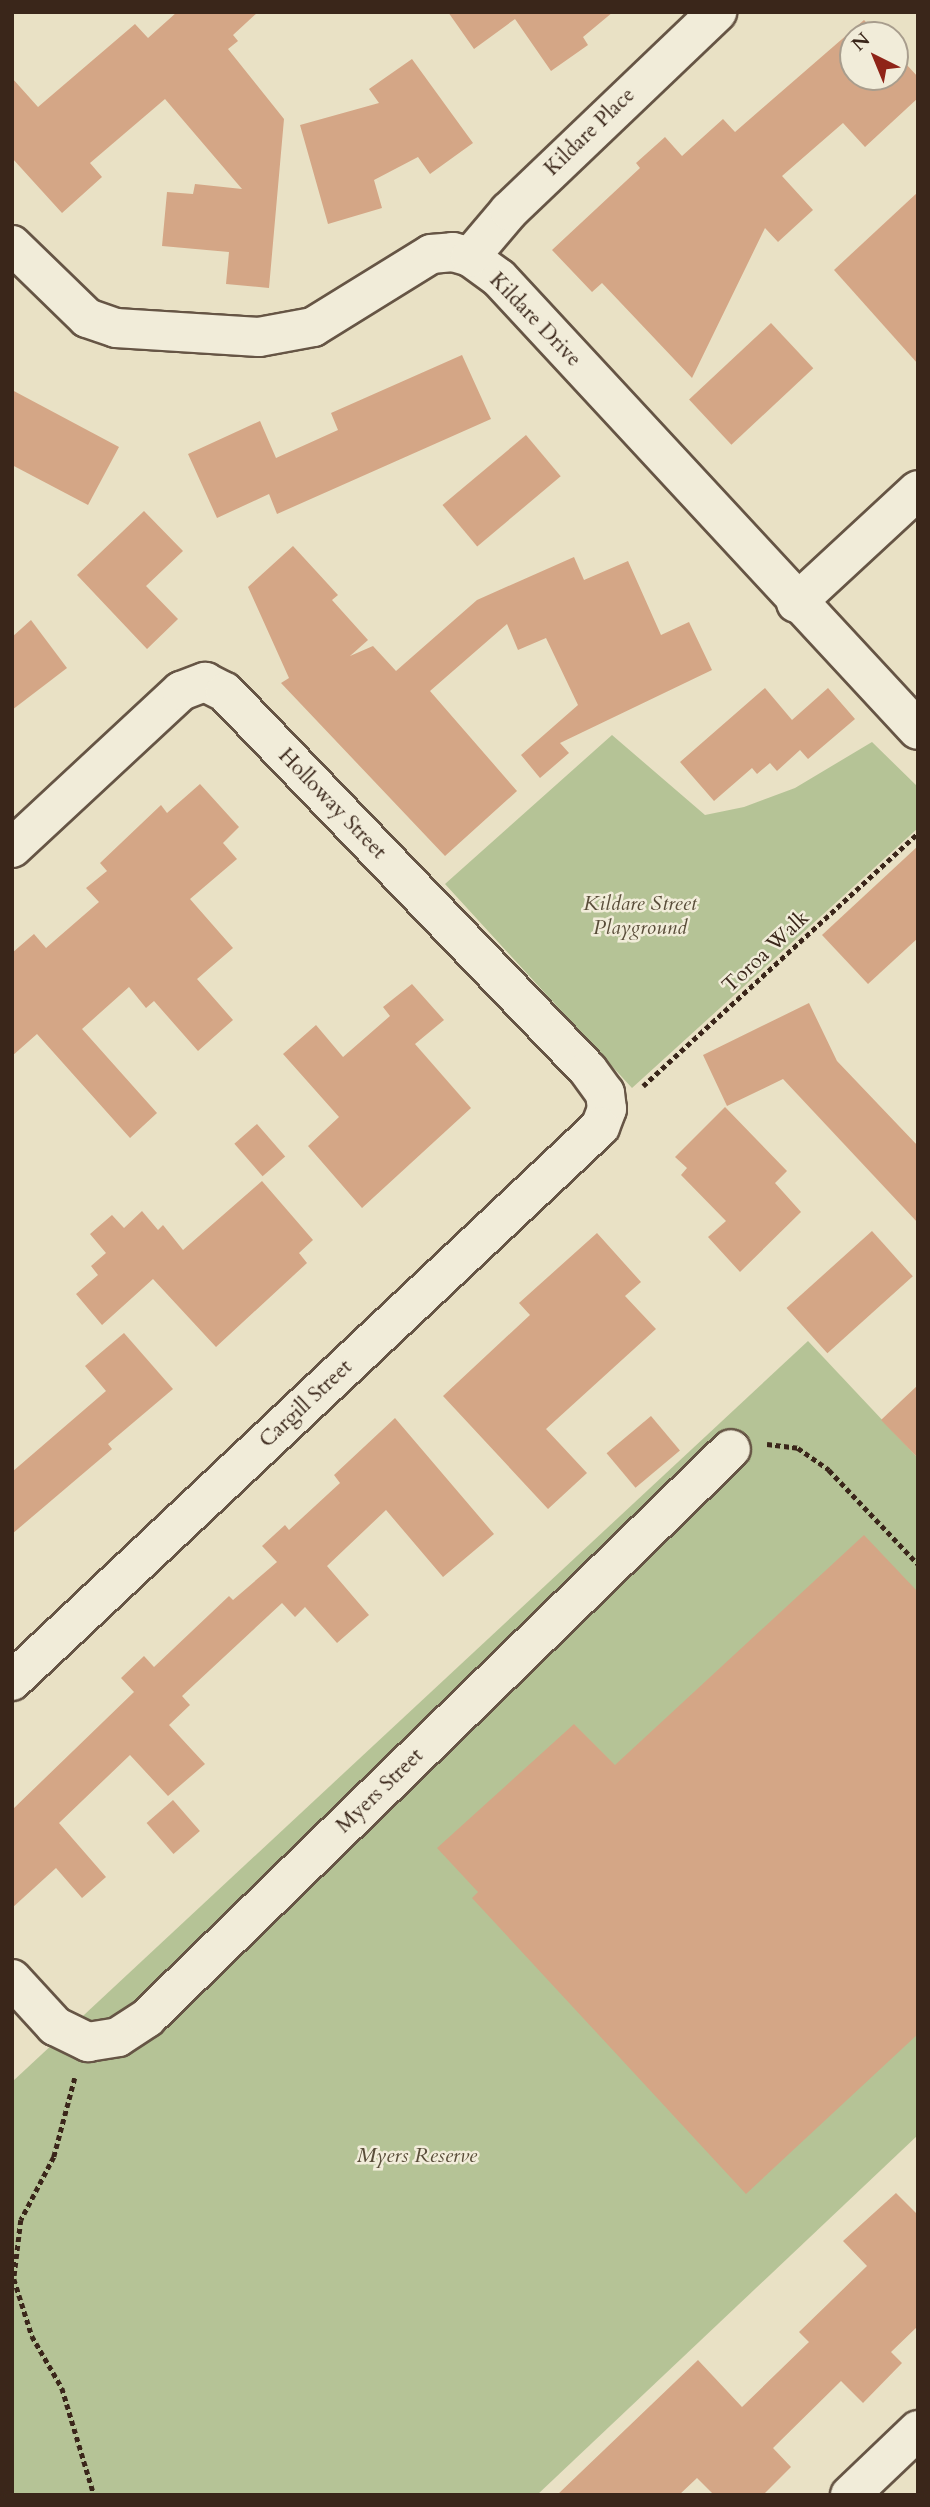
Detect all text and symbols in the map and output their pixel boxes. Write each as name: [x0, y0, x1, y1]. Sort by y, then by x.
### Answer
north arrow: [839, 21, 909, 91]
text: N: [846, 27, 876, 57]
street label: Kildare Place: [540, 83, 640, 181]
street label: Kildare Drive: [484, 268, 586, 372]
street label: Holloway Street: [273, 743, 391, 865]
park label: Kildare Street Playground: [583, 891, 697, 941]
street label: Toroa Walk: [717, 906, 815, 998]
street label: Cargill Street: [255, 1355, 357, 1453]
street label: Myers Street: [331, 1743, 429, 1839]
park label: Myers Reserve: [357, 2143, 477, 2169]

